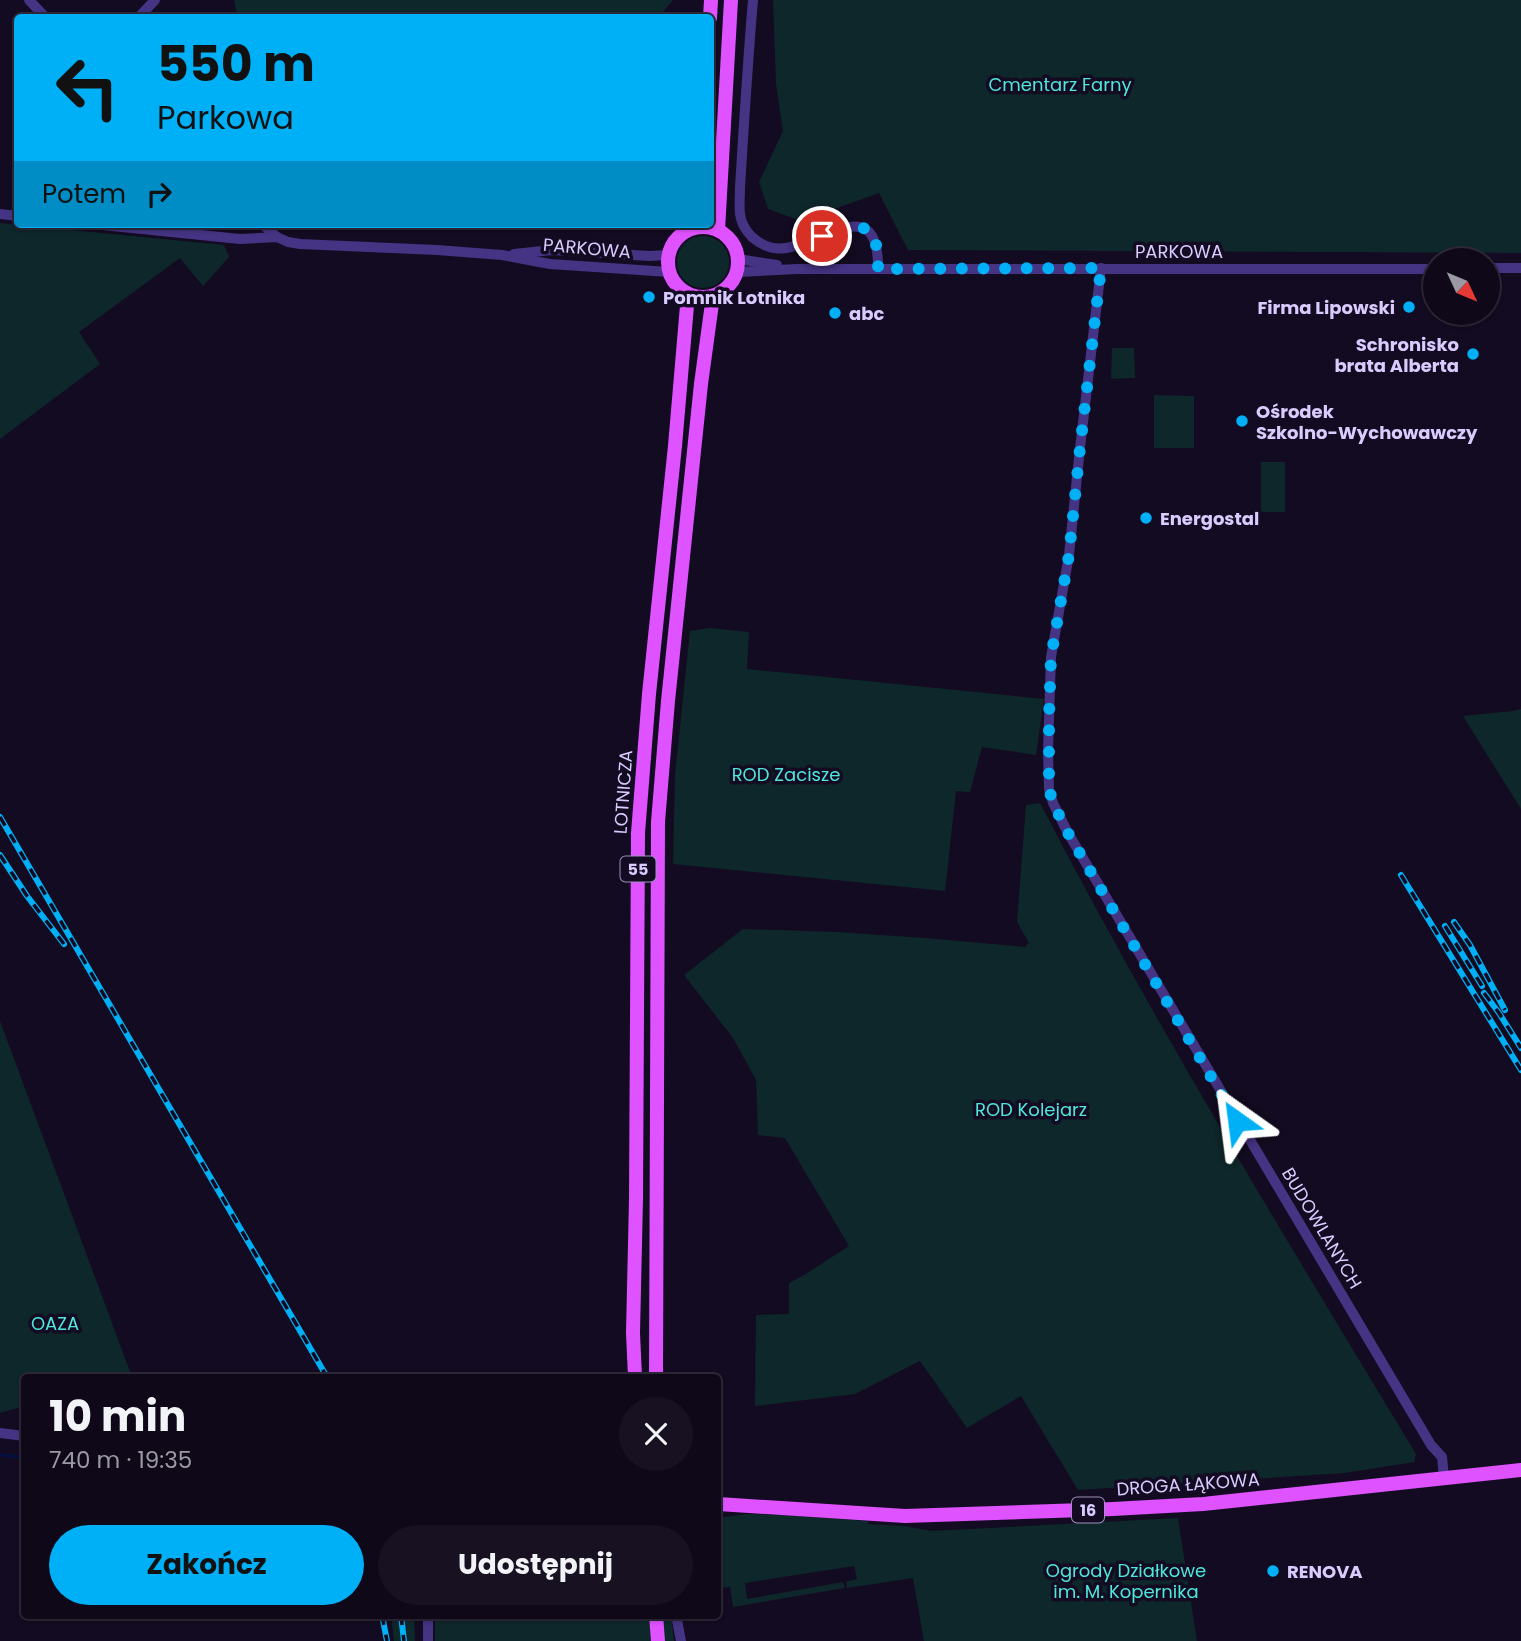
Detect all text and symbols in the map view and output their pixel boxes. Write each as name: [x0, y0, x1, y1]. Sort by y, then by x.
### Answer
text: 550 m: [157, 30, 315, 98]
icon: left: [42, 42, 133, 133]
park label: Cmentarz Farny: [988, 72, 1132, 97]
text: Parkowa: [157, 95, 294, 140]
icon: right: [140, 175, 178, 213]
text: Potem: [42, 176, 126, 212]
pin: [792, 206, 852, 266]
icon: arrive: [803, 217, 841, 255]
street label: PARKOWA: [542, 232, 632, 264]
street label: PARKOWA: [1135, 239, 1223, 264]
north arrow: [1423, 248, 1500, 326]
map controls: [1423, 248, 1500, 325]
place label: Pomnik Lotnika: [663, 285, 805, 310]
marker: Pomnik Lotnika: [641, 289, 657, 305]
place label: Firma Lipowski: [1257, 295, 1395, 320]
marker: Firma Lipowski: [1401, 299, 1417, 315]
place label: abc: [849, 301, 884, 326]
marker: abc: [827, 305, 843, 321]
place label: Schronisko brata Alberta: [1334, 332, 1459, 378]
marker: Schronisko brata Alberta: [1465, 346, 1481, 362]
place label: Ośrodek Szkolno-Wychowawczy: [1256, 399, 1478, 445]
marker: Ośrodek Szkolno-Wychowawczy: [1234, 413, 1250, 429]
place label: Energostal: [1160, 506, 1259, 531]
marker: Energostal: [1138, 510, 1154, 526]
street label: LOTNICZA: [608, 749, 638, 835]
park label: ROD Zacisze: [732, 762, 840, 787]
road number: 55: [620, 856, 656, 882]
position arrow: [1200, 1084, 1274, 1158]
park label: ROD Kolejarz: [975, 1097, 1087, 1122]
street label: BUDOWLANYCH: [1276, 1163, 1368, 1293]
park label: OAZA: [31, 1311, 79, 1336]
text: 10 min: [49, 1387, 186, 1446]
button: close: [619, 1397, 693, 1471]
text: 740 m · 19:35: [49, 1444, 192, 1476]
street label: DROGA ŁĄKOWA: [1116, 1467, 1260, 1501]
road number: 16: [1072, 1498, 1104, 1522]
button: Zakończ: [49, 1525, 364, 1605]
button: Udostępnij: [378, 1525, 693, 1605]
park label: Ogrody Działkowe im. M. Kopernika: [1046, 1558, 1206, 1604]
place label: RENOVA: [1287, 1559, 1363, 1584]
marker: RENOVA: [1265, 1563, 1281, 1579]

